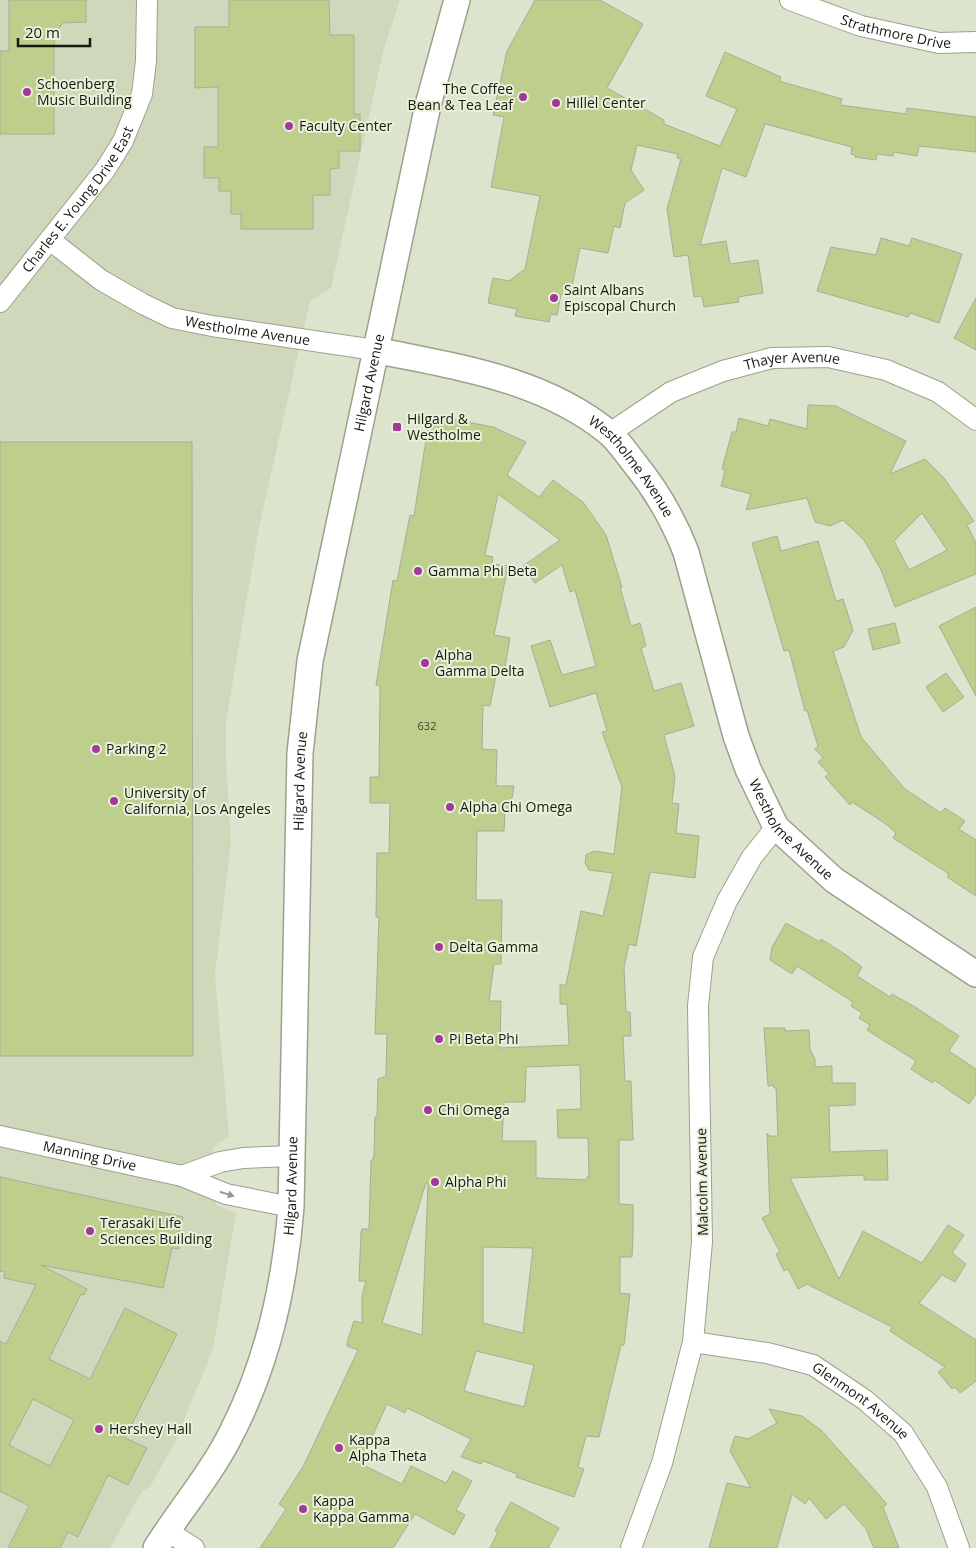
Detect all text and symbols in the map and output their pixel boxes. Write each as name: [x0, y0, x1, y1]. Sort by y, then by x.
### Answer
street label: Strathmore Drive: [838, 9, 951, 52]
scale bar: [18, 15, 90, 47]
text: 20 m: [25, 22, 60, 42]
place label: Schoenberg Music Building: [37, 74, 132, 109]
place label: The Coffee Bean & Tea Leaf: [408, 79, 514, 114]
marker: Schoenberg Music Building: [21, 86, 33, 98]
marker: The Coffee Bean & Tea Leaf: [517, 91, 529, 103]
place label: Hillel Center: [566, 93, 646, 112]
marker: Hillel Center: [550, 97, 562, 109]
place label: Faculty Center: [299, 116, 393, 135]
marker: Faculty Center: [283, 120, 295, 132]
street label: Charles E. Young Drive East: [17, 123, 137, 276]
place label: Saint Albans Episcopal Church: [564, 280, 676, 315]
marker: Saint Albans Episcopal Church: [548, 292, 560, 304]
street label: Westholme Avenue: [183, 311, 312, 349]
street label: Hilgard Avenue: [349, 332, 388, 433]
street label: Thayer Avenue: [742, 346, 842, 374]
place label: Hilgard & Westholme: [407, 409, 481, 444]
street label: Westholme Avenue: [585, 411, 678, 520]
marker: Hilgard & Westholme: [391, 421, 403, 433]
place label: Gamma Phi Beta: [428, 561, 537, 580]
marker: Gamma Phi Beta: [412, 565, 424, 577]
place label: Alpha Gamma Delta: [435, 645, 525, 680]
marker: Alpha Gamma Delta: [419, 657, 431, 669]
house number: 632: [418, 718, 436, 733]
street label: Hilgard Avenue: [288, 730, 311, 831]
place label: Parking 2: [106, 739, 167, 758]
marker: Parking 2: [90, 743, 102, 755]
street label: Westholme Avenue: [745, 776, 838, 884]
place label: University of California, Los Angeles: [124, 783, 271, 818]
marker: University of California, Los Angeles: [108, 795, 120, 807]
place label: Alpha Chi Omega: [460, 797, 573, 816]
marker: Alpha Chi Omega: [444, 801, 456, 813]
place label: Delta Gamma: [449, 937, 539, 956]
marker: Delta Gamma: [433, 941, 445, 953]
place label: Pi Beta Phi: [449, 1029, 518, 1048]
marker: Pi Beta Phi: [433, 1033, 445, 1045]
place label: Chi Omega: [438, 1100, 510, 1119]
marker: Chi Omega: [422, 1104, 434, 1116]
street label: Malcolm Avenue: [691, 1128, 712, 1236]
street label: Manning Drive: [41, 1136, 139, 1175]
street label: Hilgard Avenue: [278, 1136, 301, 1237]
place label: Alpha Phi: [445, 1172, 507, 1191]
marker: Alpha Phi: [429, 1176, 441, 1188]
one-way arrow: [220, 1190, 235, 1198]
place label: Terasaki Life Sciences Building: [100, 1213, 213, 1248]
marker: Terasaki Life Sciences Building: [84, 1225, 96, 1237]
street label: Glenmont Avenue: [809, 1357, 914, 1443]
place label: Hershey Hall: [109, 1419, 192, 1438]
marker: Hershey Hall: [93, 1423, 105, 1435]
place label: Kappa Alpha Theta: [349, 1430, 427, 1465]
marker: Kappa Alpha Theta: [333, 1442, 345, 1454]
place label: Kappa Kappa Gamma: [313, 1491, 410, 1526]
marker: Kappa Kappa Gamma: [297, 1503, 309, 1515]

